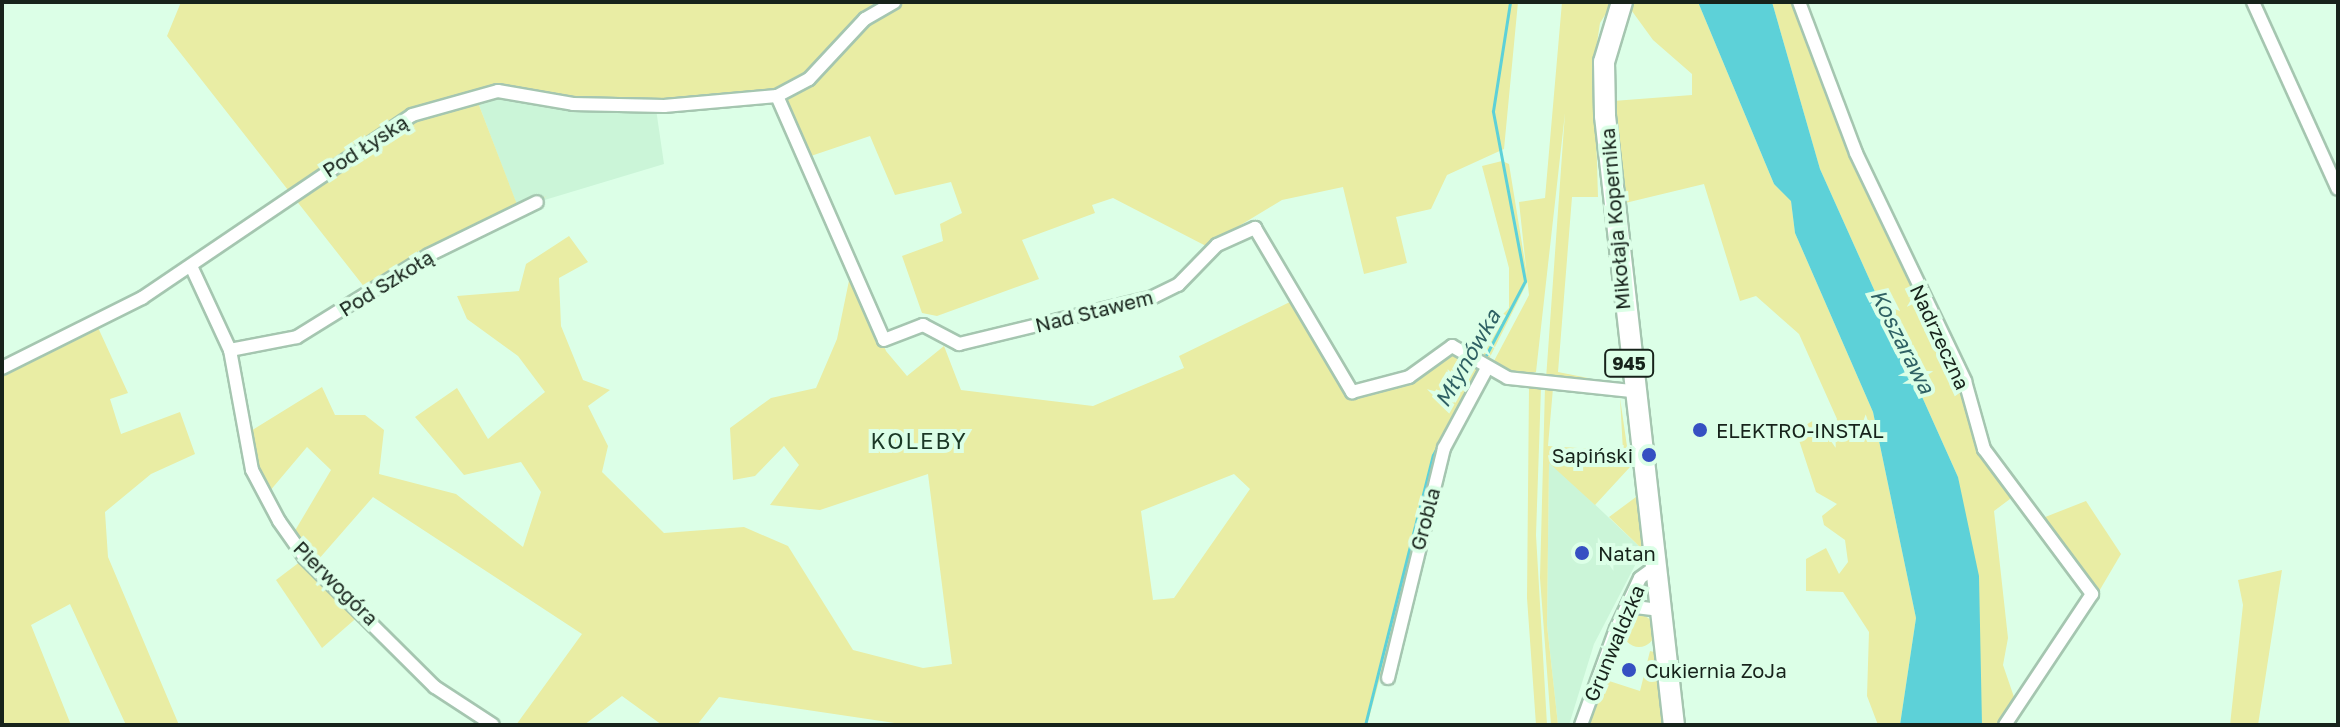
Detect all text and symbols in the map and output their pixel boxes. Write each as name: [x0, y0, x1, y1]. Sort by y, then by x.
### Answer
street label: Pod Łyską: [318, 110, 412, 182]
street label: Mikołaja Kopernika: [1595, 127, 1635, 311]
street label: Pod Szkołą: [335, 245, 437, 321]
street label: Nadrzeczna: [1905, 281, 1975, 393]
water label: Koszarawa: [1865, 284, 1941, 398]
street label: Nad Stawem: [1033, 285, 1155, 337]
water label: Młynówka: [1429, 305, 1505, 411]
road number: 945: [1603, 349, 1655, 377]
place label: ELEKTRO-INSTAL: [1716, 418, 1884, 442]
marker: ELEKTRO-INSTAL: [1691, 421, 1709, 439]
district label: KOLEBY: [871, 428, 967, 454]
place label: Sapiński: [1552, 443, 1633, 467]
marker: Sapiński: [1640, 446, 1658, 464]
street label: Grobla: [1405, 485, 1445, 553]
street label: Pierwogóra: [289, 536, 383, 630]
place label: Natan: [1598, 541, 1656, 565]
marker: Natan: [1573, 544, 1591, 562]
street label: Grunwaldzka: [1579, 581, 1649, 705]
place label: Cukiernia ZoJa: [1645, 658, 1787, 682]
marker: Cukiernia ZoJa: [1620, 661, 1638, 679]

